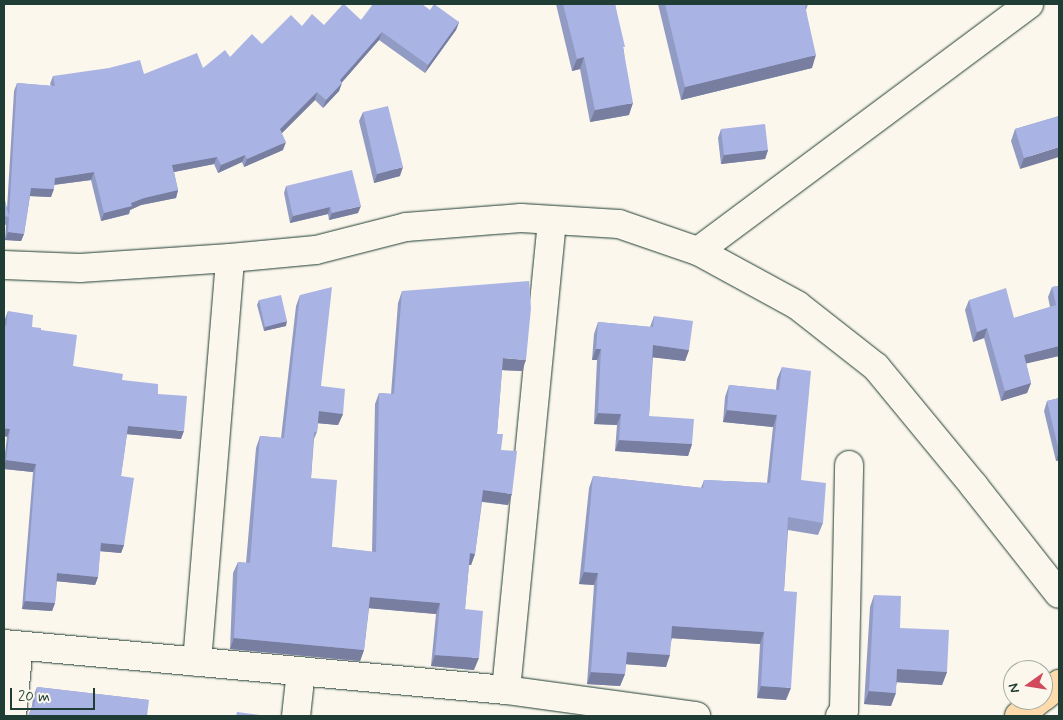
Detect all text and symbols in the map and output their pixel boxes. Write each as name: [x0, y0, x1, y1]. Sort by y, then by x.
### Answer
north arrow: [1003, 660, 1053, 710]
scale bar: [12, 678, 98, 710]
text: N: [1005, 682, 1024, 695]
text: 20 m: [18, 687, 50, 707]

